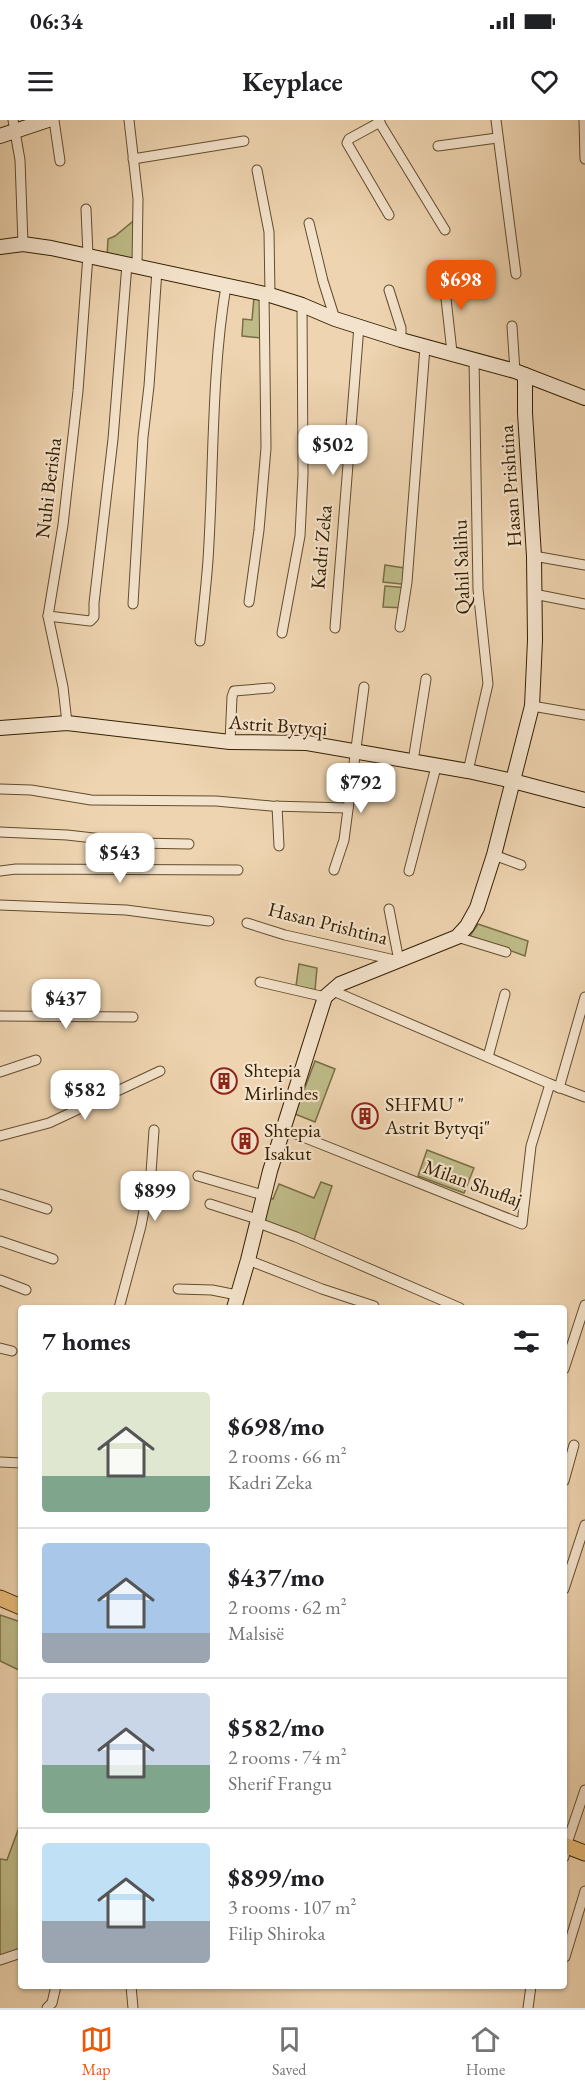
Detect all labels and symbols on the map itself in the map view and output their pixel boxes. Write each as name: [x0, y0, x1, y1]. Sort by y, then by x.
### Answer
pin: $698: [425, 260, 497, 311]
street label: Hasan Prishtina: [493, 424, 527, 548]
pin: $502: [297, 425, 369, 476]
street label: Nuhi Berisha: [29, 436, 67, 540]
street label: Kadri Zeka: [304, 504, 338, 590]
street label: Qahil Salihu: [446, 519, 476, 615]
street label: Astrit Bytyqi: [227, 709, 328, 741]
pin: $792: [325, 763, 397, 814]
pin: $543: [84, 833, 156, 884]
street label: Hasan Prishtina: [266, 896, 390, 950]
pin: $437: [30, 979, 102, 1030]
place label: Shtepia Mirlindes: [244, 1057, 318, 1106]
building icon: Shtepia Mirlindes: [209, 1066, 239, 1096]
pin: $582: [49, 1070, 121, 1121]
place label: SHFMU " Astrit Bytyqi": [384, 1091, 490, 1140]
building icon: SHFMU " Astrit Bytyqi": [350, 1101, 380, 1131]
place label: Shtepia Isakut: [264, 1117, 321, 1166]
building icon: Shtepia Isakut: [230, 1126, 260, 1156]
street label: Milan Shuflaj: [420, 1153, 526, 1213]
pin: $899: [119, 1171, 191, 1222]

